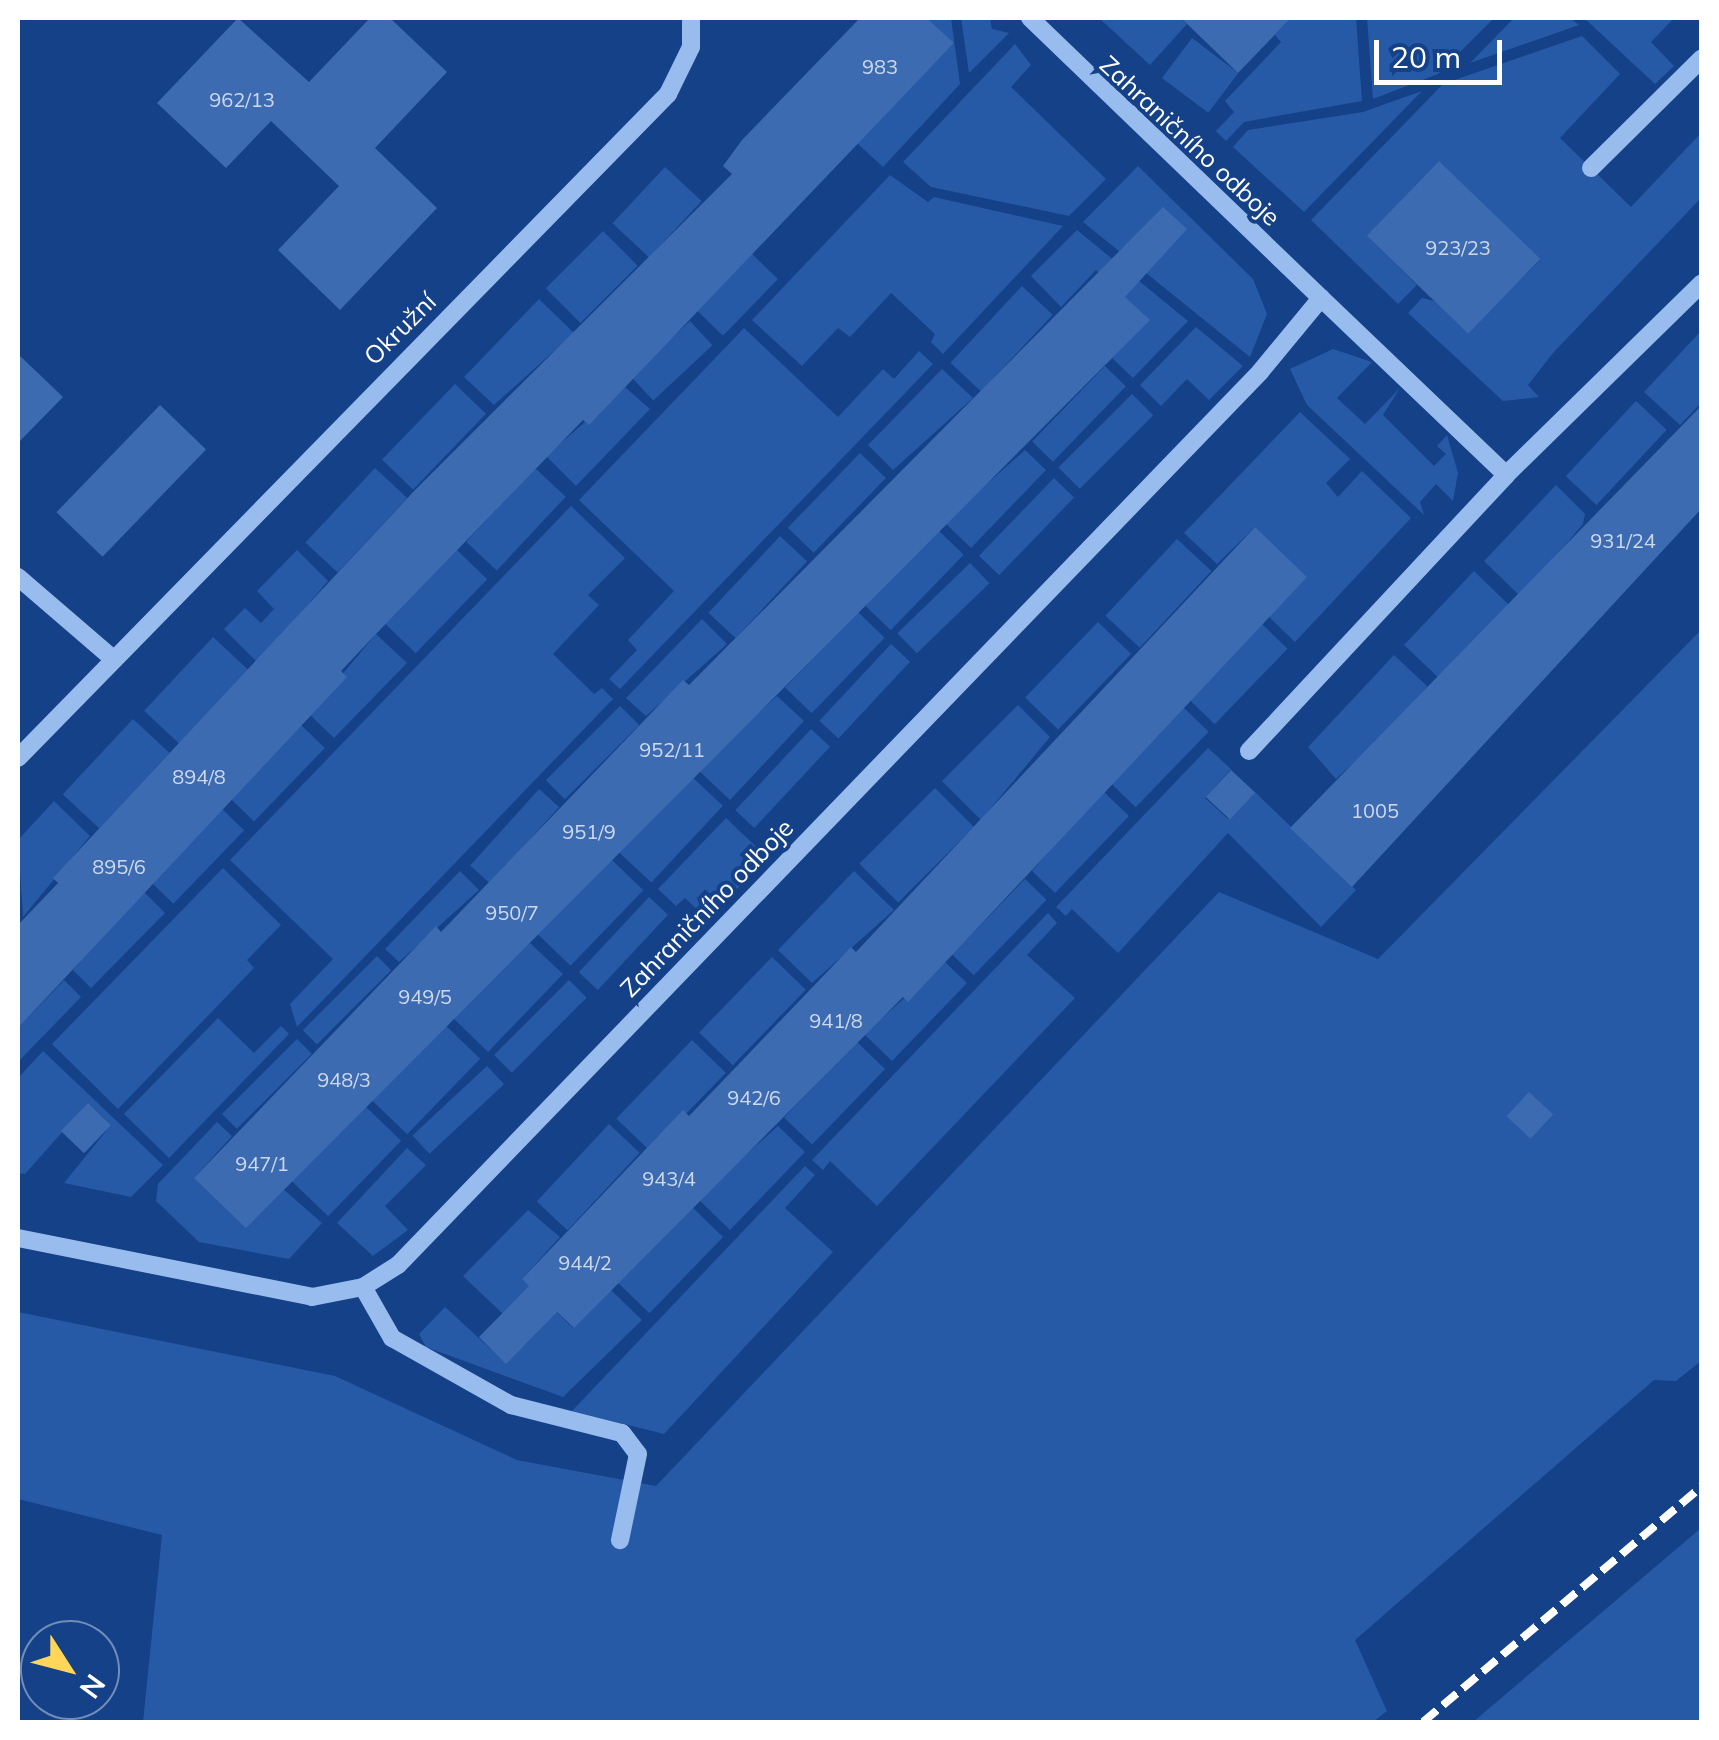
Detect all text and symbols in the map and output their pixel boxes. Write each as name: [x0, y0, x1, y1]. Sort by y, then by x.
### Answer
scale bar: [1379, 20, 1506, 82]
text: 20 m: [1391, 38, 1461, 76]
street label: Zahraničního odboje: [1094, 50, 1286, 232]
house number: 983: [862, 54, 898, 78]
house number: 962/13: [209, 87, 275, 111]
house number: 923/23: [1425, 235, 1491, 259]
street label: Okružní: [358, 287, 442, 371]
house number: 931/24: [1590, 528, 1656, 552]
house number: 952/11: [639, 737, 705, 761]
house number: 894/8: [172, 764, 226, 788]
house number: 1005: [1351, 798, 1399, 822]
street label: Zahraničního odboje: [614, 813, 800, 1003]
house number: 951/9: [562, 819, 616, 843]
house number: 895/6: [92, 854, 146, 878]
house number: 950/7: [485, 900, 539, 924]
house number: 949/5: [398, 984, 452, 1008]
house number: 941/8: [809, 1008, 863, 1032]
house number: 948/3: [317, 1067, 371, 1091]
house number: 942/6: [727, 1085, 781, 1109]
house number: 947/1: [235, 1151, 289, 1175]
house number: 943/4: [642, 1166, 696, 1190]
house number: 944/2: [558, 1250, 612, 1274]
north arrow: [20, 1620, 120, 1720]
text: N: [73, 1668, 113, 1706]

